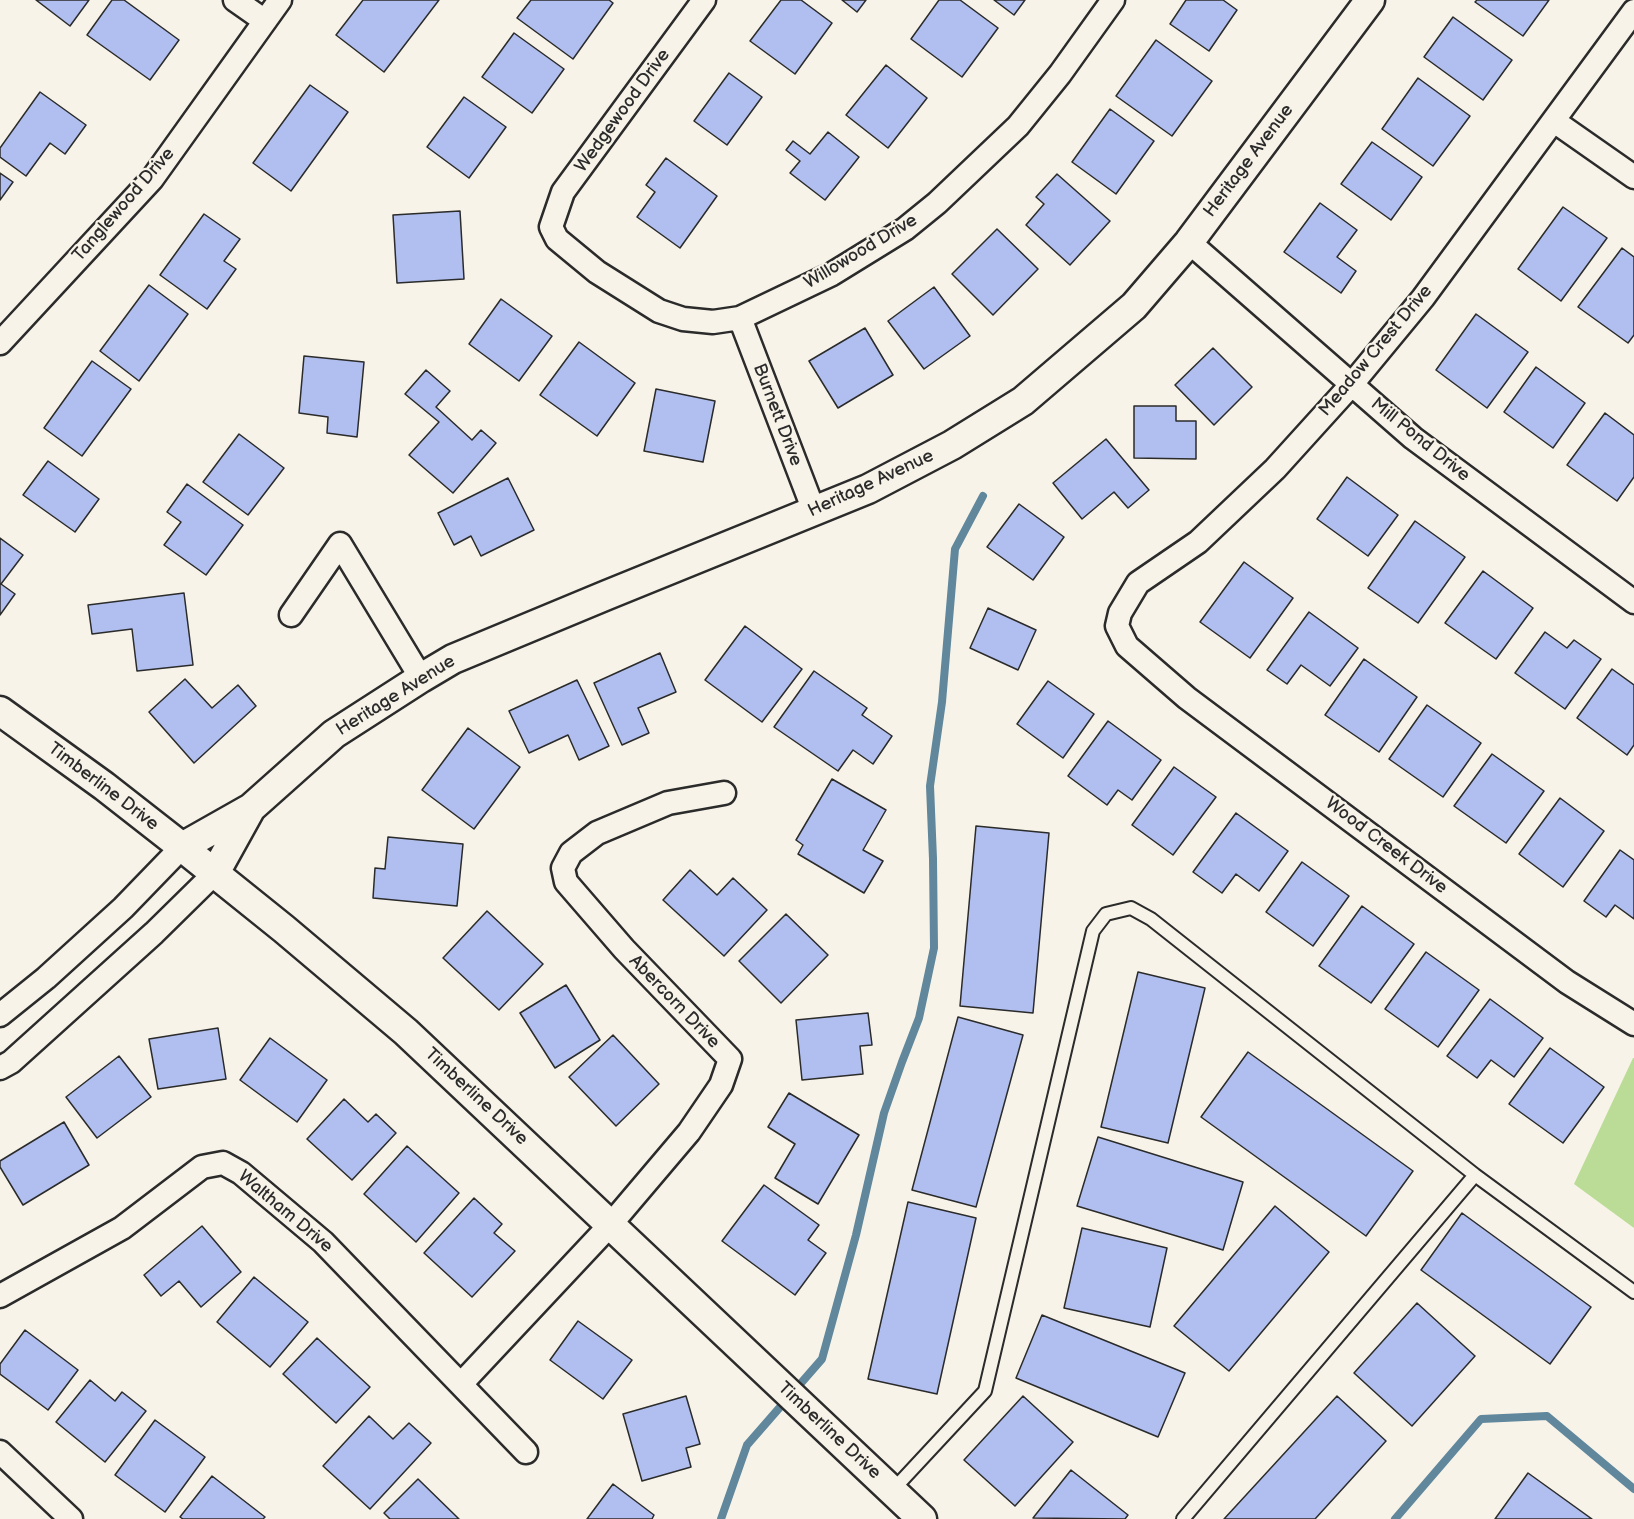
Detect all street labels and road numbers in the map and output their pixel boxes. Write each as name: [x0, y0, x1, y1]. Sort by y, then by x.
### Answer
street label: Wedgewood Drive: [571, 45, 675, 177]
street label: Heritage Avenue: [1199, 100, 1299, 222]
street label: Tanglewood Drive: [69, 144, 179, 266]
street label: Willowood Drive: [801, 210, 921, 294]
street label: Meadow Crest Drive: [1315, 281, 1437, 421]
street label: Burnett Drive: [748, 361, 806, 469]
street label: Mill Pond Drive: [1366, 394, 1474, 486]
street label: Heritage Avenue: [805, 445, 937, 523]
street label: Heritage Avenue: [333, 651, 459, 741]
street label: Timberline Drive: [43, 738, 163, 836]
street label: Wood Creek Drive: [1321, 793, 1451, 899]
street label: Abercorn Drive: [624, 951, 724, 1053]
street label: Timberline Drive: [420, 1044, 532, 1150]
street label: Waltham Drive: [233, 1166, 337, 1258]
street label: Timberline Drive: [773, 1378, 885, 1484]

